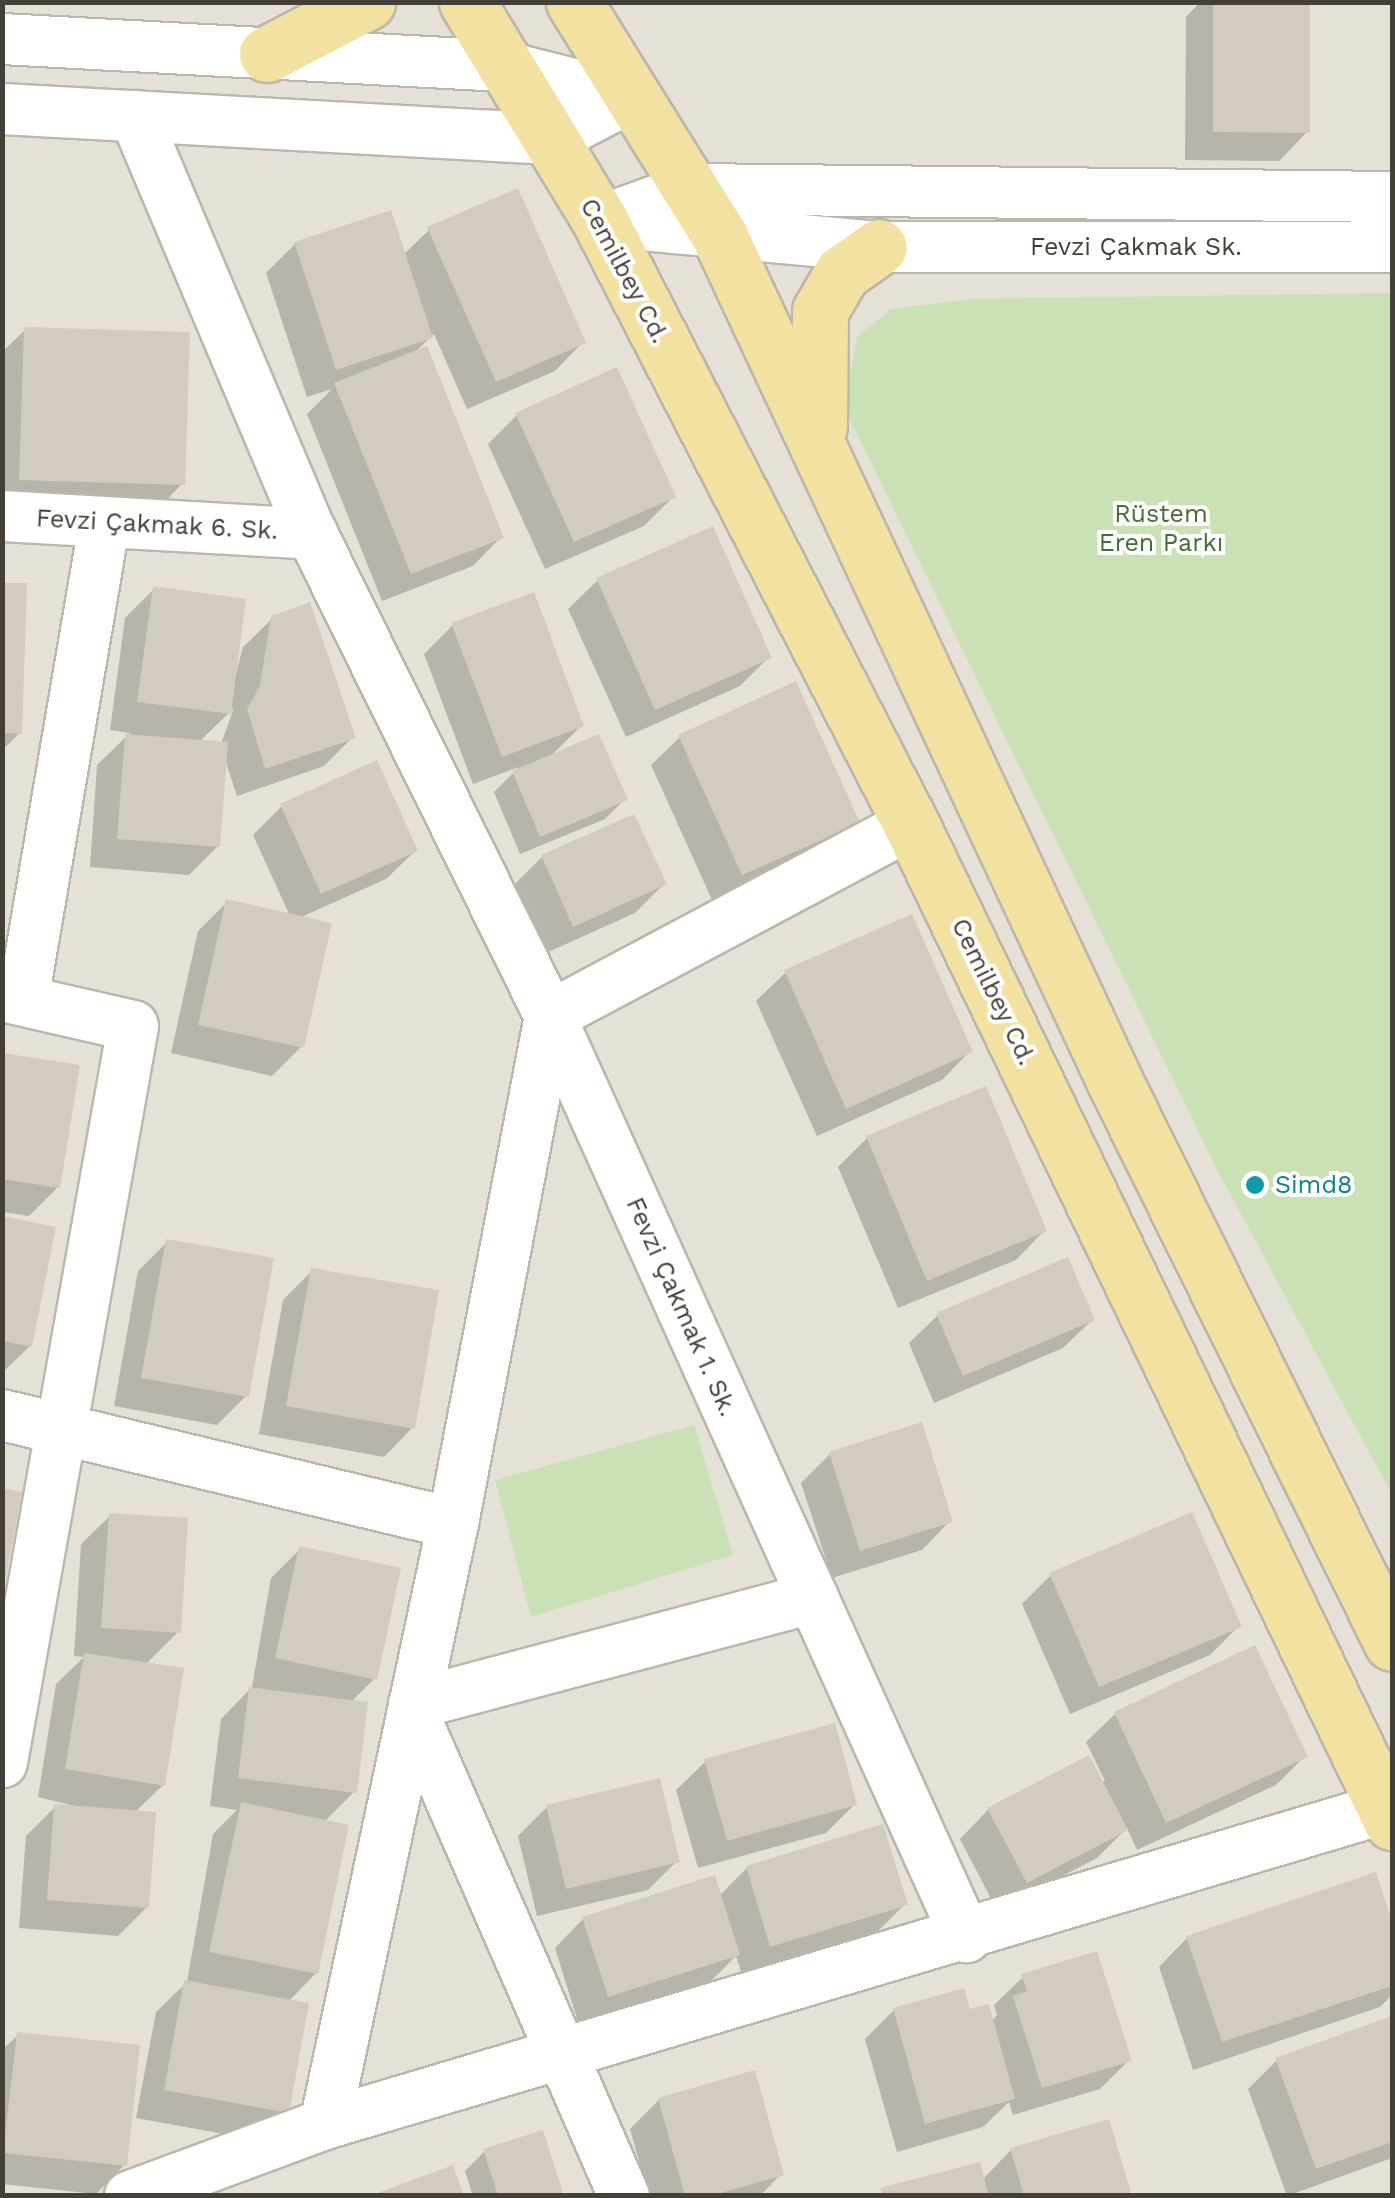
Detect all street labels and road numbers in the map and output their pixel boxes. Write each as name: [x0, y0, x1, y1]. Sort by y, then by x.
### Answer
street label: Cemilbey Cd.: [573, 193, 675, 349]
street label: Fevzi Çakmak Sk.: [1030, 232, 1242, 262]
street label: Fevzi Çakmak 6. Sk.: [35, 504, 279, 546]
street label: Cemilbey Cd.: [944, 913, 1042, 1071]
street label: Fevzi Çakmak 1. Sk.: [619, 1192, 743, 1422]

